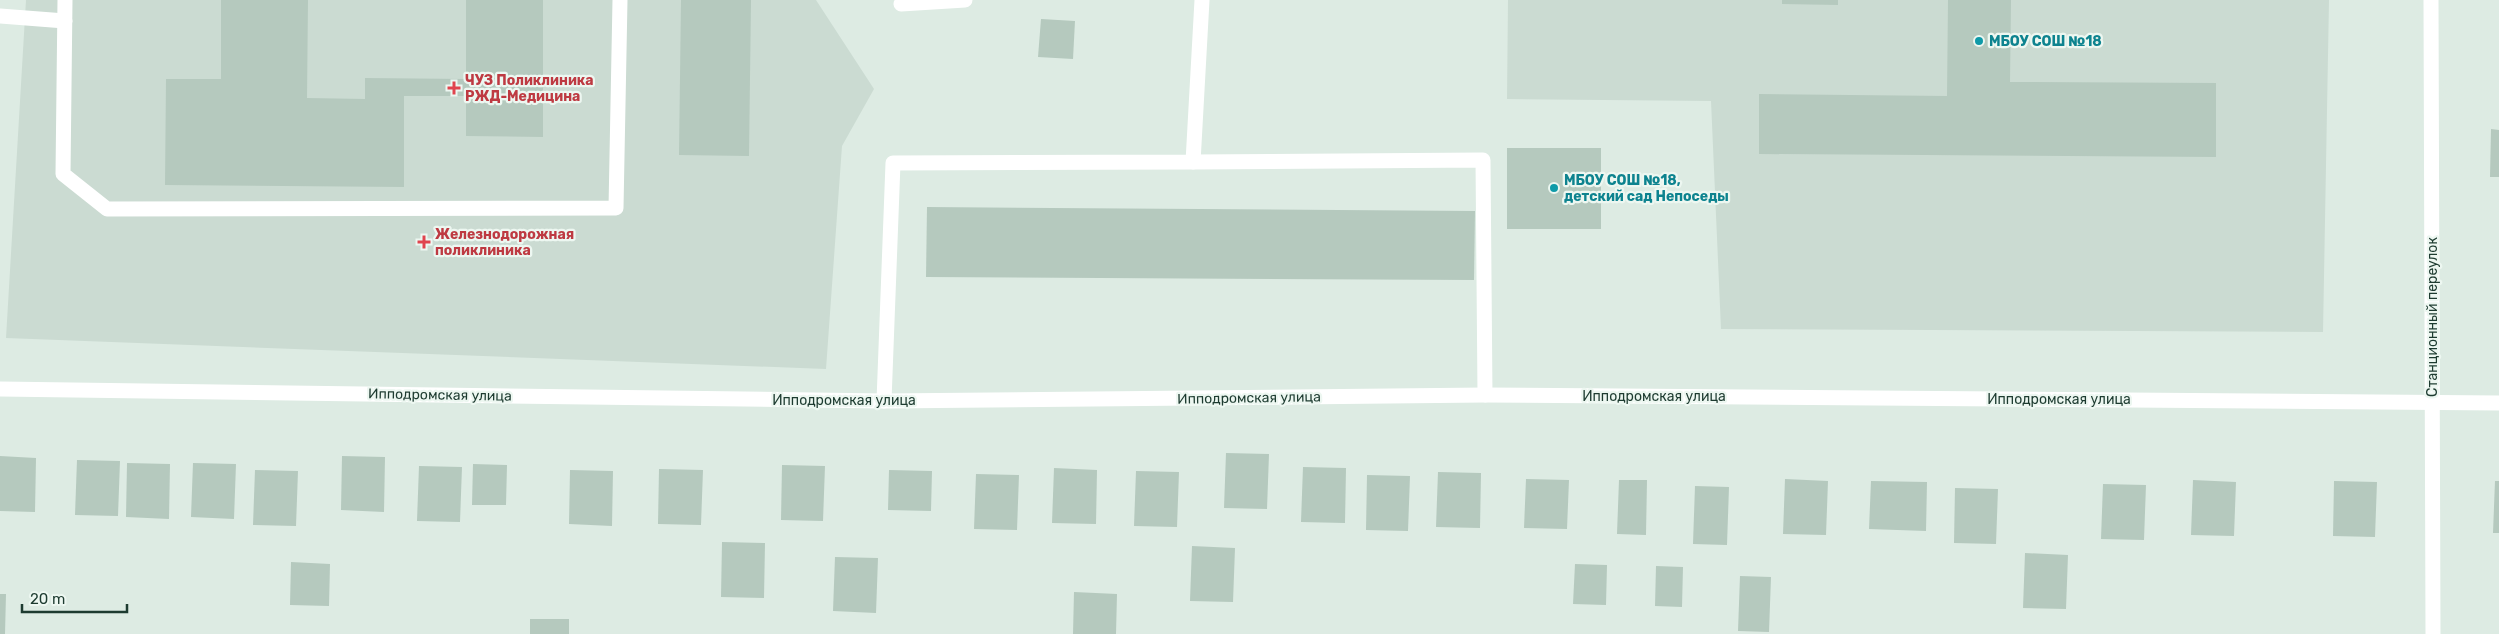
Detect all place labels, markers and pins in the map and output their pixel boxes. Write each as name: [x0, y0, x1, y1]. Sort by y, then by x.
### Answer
place label: МБОУ СОШ №18: [1989, 33, 2102, 50]
marker: МБОУ СОШ №18: [1973, 35, 1985, 47]
place label: ЧУЗ Поликлиника РЖД-Медицина: [465, 72, 594, 105]
marker: ЧУЗ Поликлиника РЖД-Медицина: [447, 81, 461, 95]
place label: МБОУ СОШ №18, детский сад Непоседы: [1564, 172, 1729, 205]
marker: МБОУ СОШ №18, детский сад Непоседы: [1548, 182, 1560, 194]
place label: Железнодорожная поликлиника: [435, 226, 574, 259]
marker: Железнодорожная поликлиника: [417, 235, 431, 249]

